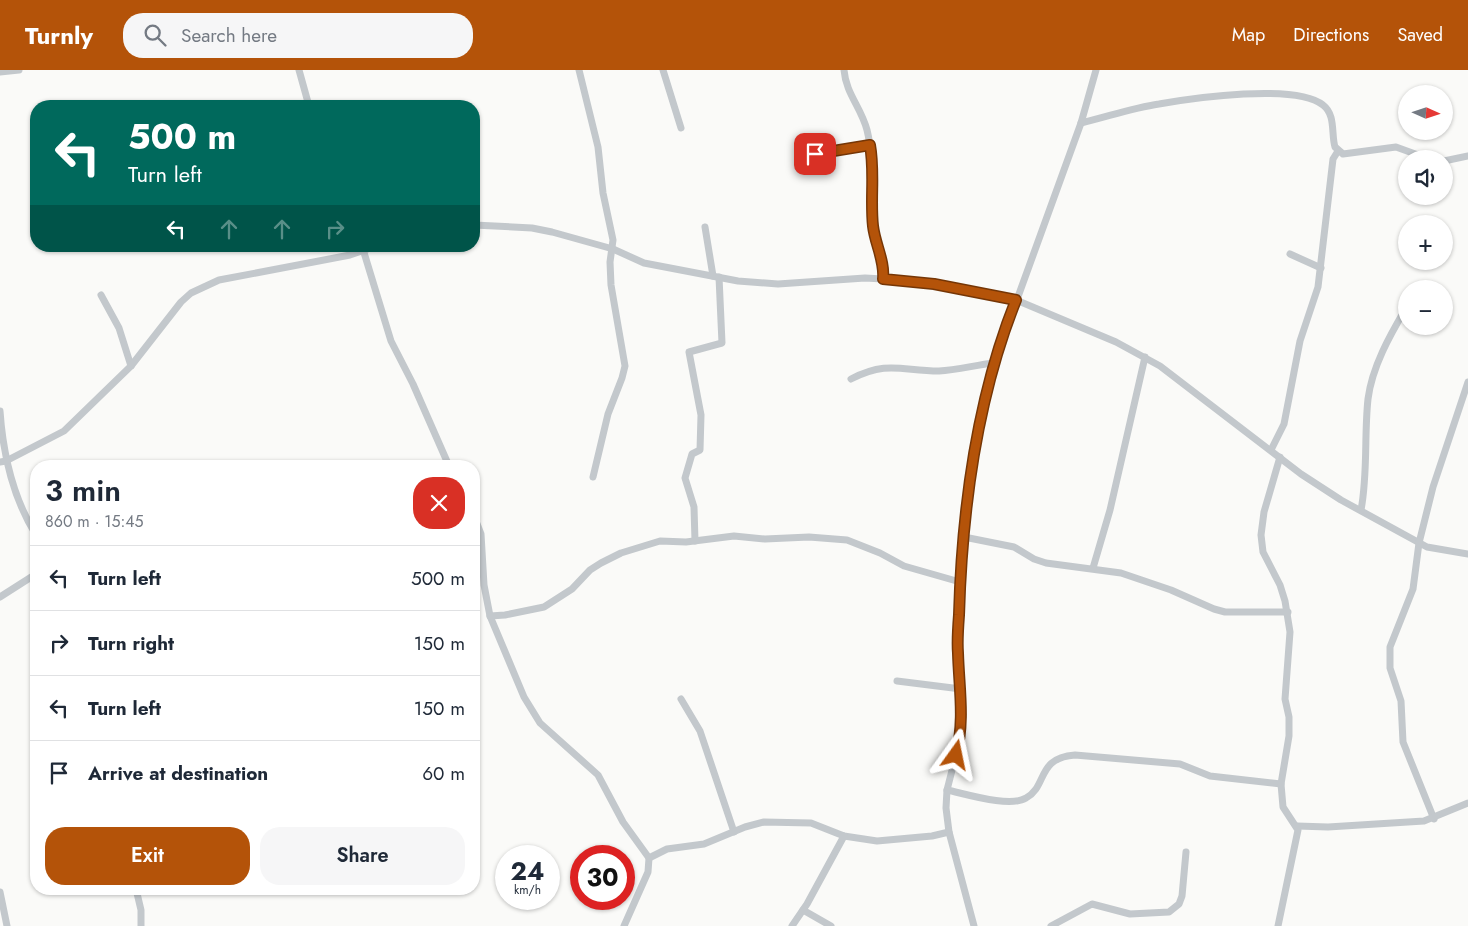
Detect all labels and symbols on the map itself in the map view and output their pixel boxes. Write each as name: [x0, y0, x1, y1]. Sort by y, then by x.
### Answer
north arrow: [1398, 85, 1452, 140]
pin: [794, 133, 836, 175]
position arrow: [929, 728, 981, 780]
speed limit sign: 30: [570, 845, 635, 910]

